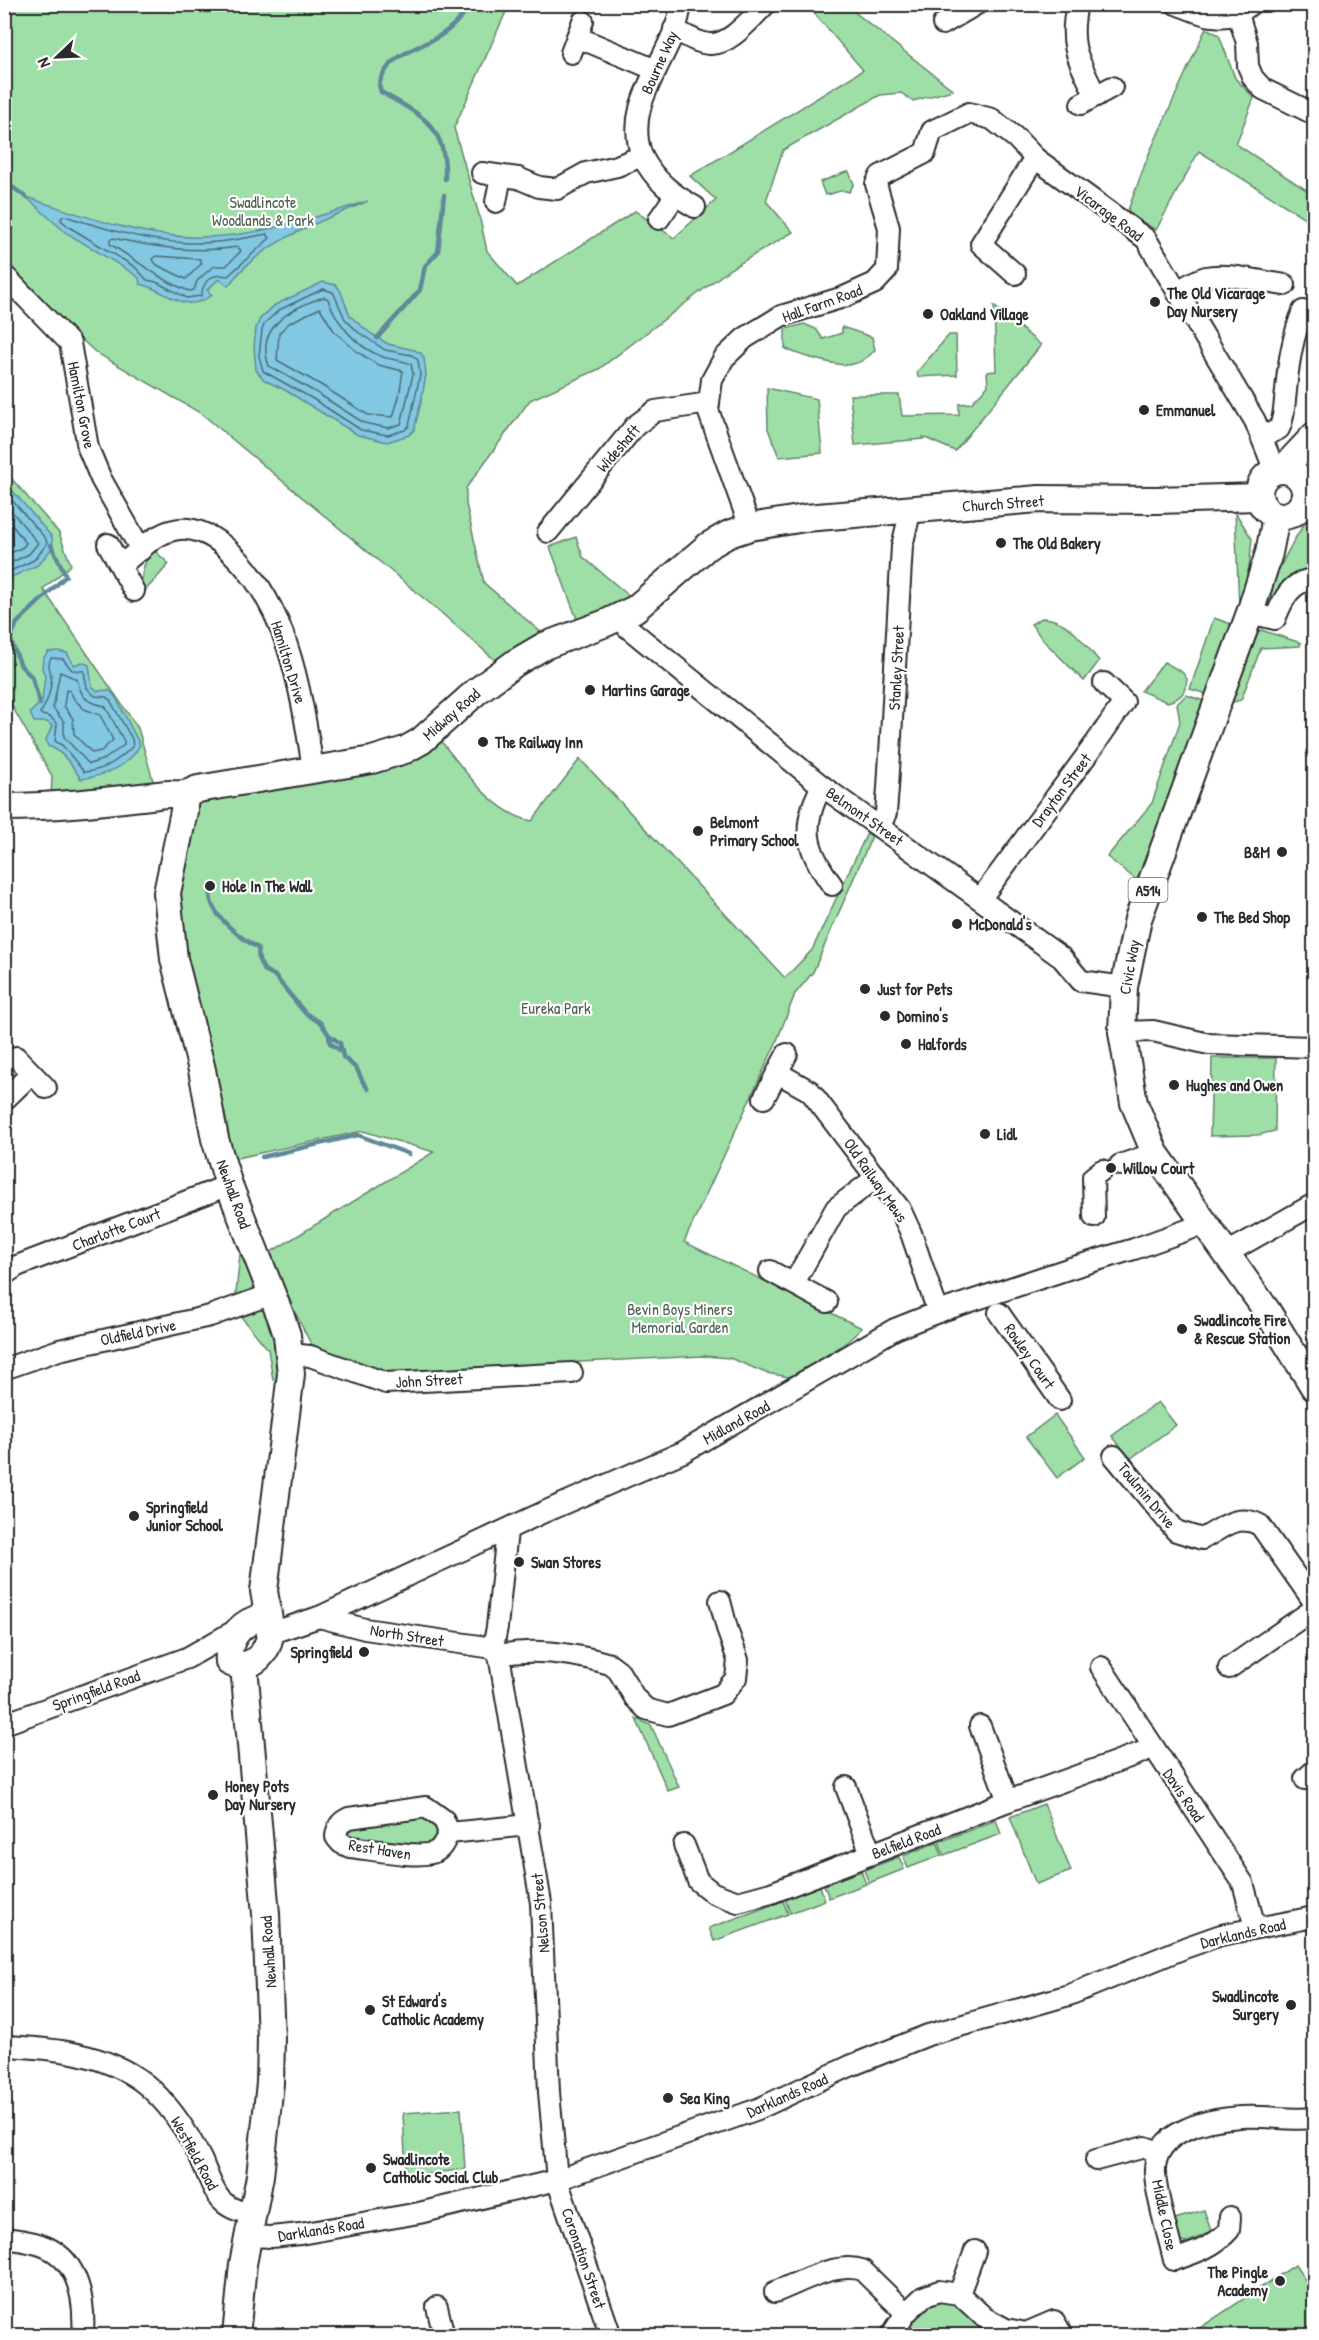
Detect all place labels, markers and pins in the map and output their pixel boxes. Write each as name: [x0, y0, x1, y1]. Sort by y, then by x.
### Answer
place label: The Old Vicarage Day Nursery: [1166, 282, 1266, 323]
marker: The Old Vicarage Day Nursery: [1148, 295, 1162, 309]
place label: Oakland Village: [940, 303, 1029, 326]
marker: Oakland Village: [921, 307, 935, 321]
place label: Emmanuel: [1156, 399, 1216, 421]
marker: Emmanuel: [1137, 403, 1151, 417]
place label: The Old Bakery: [1012, 532, 1101, 555]
marker: The Old Bakery: [994, 536, 1008, 550]
place label: Martins Garage: [602, 679, 691, 702]
marker: Martins Garage: [583, 683, 597, 697]
place label: The Railway Inn: [494, 731, 583, 754]
marker: The Railway Inn: [476, 735, 490, 749]
place label: Belmont Primary School: [710, 811, 799, 852]
marker: Belmont Primary School: [691, 824, 705, 838]
place label: B&M: [1244, 841, 1270, 863]
marker: B&M: [1275, 845, 1289, 859]
place label: Hole In The Wall: [222, 875, 313, 897]
marker: Hole In The Wall: [203, 879, 217, 893]
place label: The Bed Shop: [1213, 906, 1290, 929]
marker: The Bed Shop: [1195, 910, 1209, 924]
place label: McDonald's: [969, 913, 1032, 935]
marker: McDonald's: [950, 917, 964, 931]
place label: Just for Pets: [877, 978, 953, 1000]
marker: Just for Pets: [858, 982, 872, 996]
place label: Domino's: [897, 1005, 949, 1027]
marker: Domino's: [878, 1009, 892, 1023]
place label: Halfords: [918, 1033, 968, 1055]
marker: Halfords: [899, 1037, 913, 1051]
place label: Hughes and Owen: [1186, 1074, 1283, 1097]
marker: Hughes and Owen: [1167, 1078, 1181, 1092]
place label: Lidl: [997, 1123, 1018, 1145]
marker: Lidl: [978, 1127, 992, 1141]
place label: Willow Court: [1123, 1157, 1195, 1179]
marker: Willow Court: [1104, 1161, 1118, 1175]
place label: Swadlincote Fire & Rescue Station: [1194, 1309, 1291, 1349]
marker: Swadlincote Fire & Rescue Station: [1175, 1322, 1189, 1336]
place label: Springfield Junior School: [146, 1496, 224, 1536]
marker: Springfield Junior School: [127, 1509, 141, 1523]
place label: Swan Stores: [531, 1551, 602, 1573]
marker: Swan Stores: [512, 1555, 526, 1569]
place label: Springfield: [290, 1641, 353, 1664]
marker: Springfield: [357, 1645, 371, 1659]
place label: Honey Pots Day Nursery: [225, 1775, 296, 1816]
marker: Honey Pots Day Nursery: [206, 1788, 220, 1802]
place label: Swadlincote Surgery: [1212, 1985, 1280, 2026]
place label: St Edward's Catholic Academy: [382, 1990, 484, 2031]
marker: Swadlincote Surgery: [1284, 1998, 1298, 2012]
marker: St Edward's Catholic Academy: [363, 2003, 377, 2017]
place label: Sea King: [680, 2087, 730, 2110]
marker: Sea King: [661, 2091, 675, 2105]
place label: Swadlincote Catholic Social Club: [383, 2148, 499, 2188]
marker: Swadlincote Catholic Social Club: [364, 2161, 378, 2175]
place label: The Pingle Academy: [1206, 2261, 1269, 2302]
marker: The Pingle Academy: [1273, 2274, 1287, 2288]

